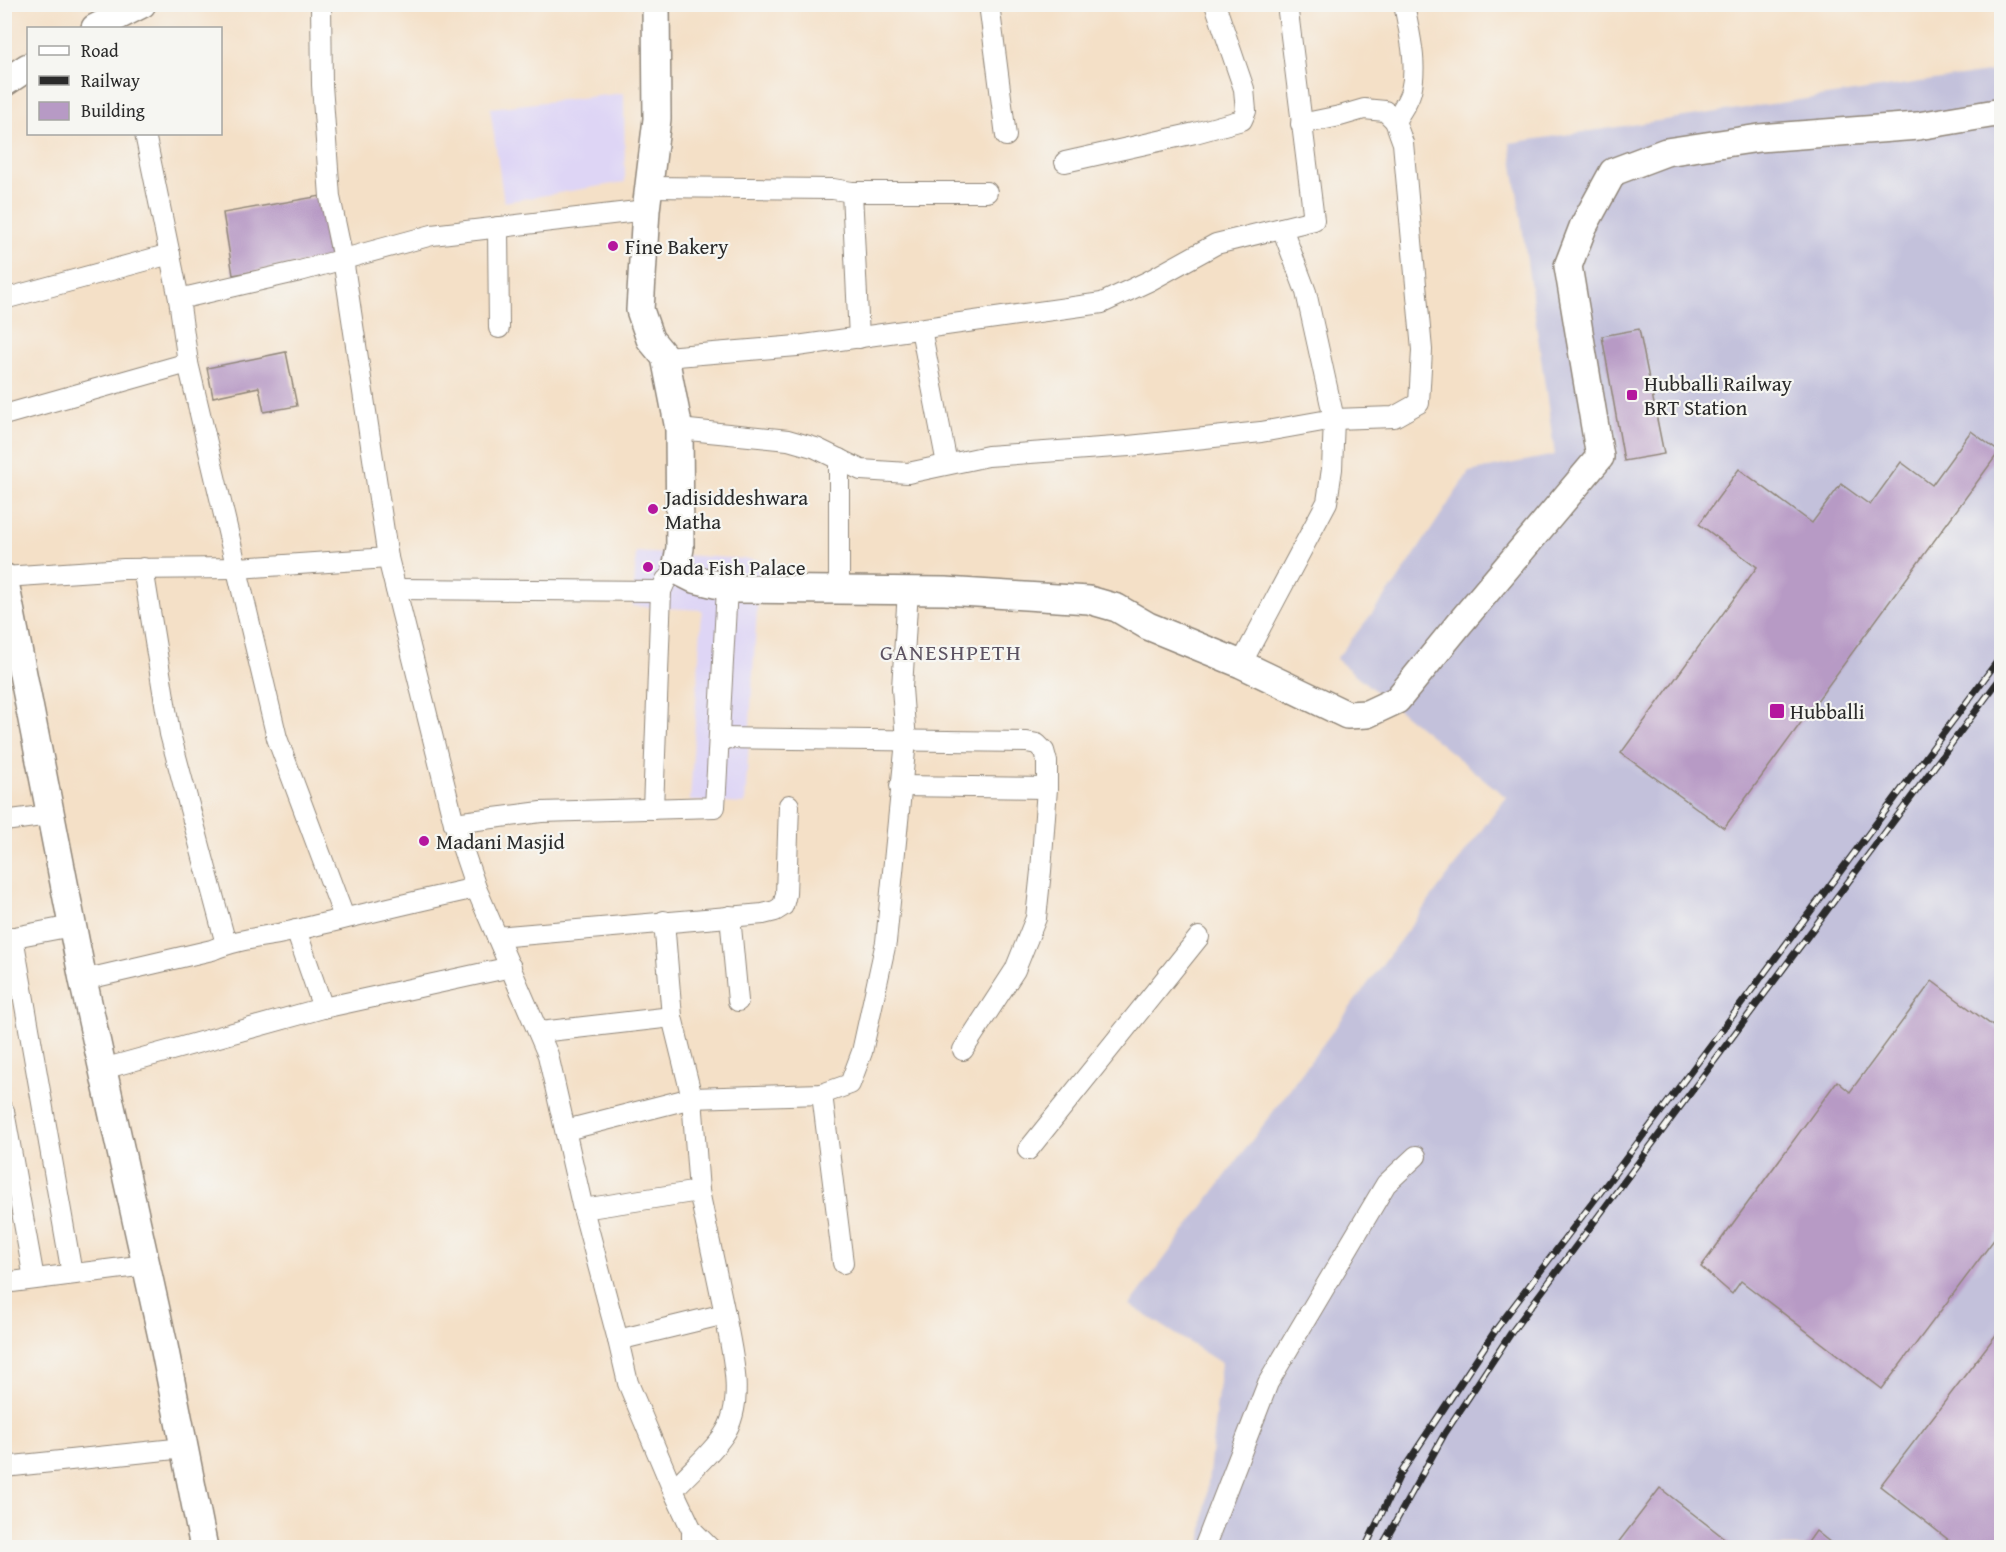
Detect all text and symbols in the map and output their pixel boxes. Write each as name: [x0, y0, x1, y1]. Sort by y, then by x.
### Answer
legend: [27, 27, 222, 135]
text: Road: [81, 37, 119, 64]
text: Railway: [81, 67, 140, 94]
text: Building: [81, 97, 145, 124]
place label: Fine Bakery: [625, 231, 729, 262]
marker: Fine Bakery: [606, 239, 620, 253]
place label: Hubballi Railway BRT Station: [1644, 368, 1793, 423]
marker: Hubballi Railway BRT Station: [1625, 388, 1639, 402]
place label: Jadisiddeshwara Matha: [662, 482, 808, 537]
marker: Jadisiddeshwara Matha: [646, 502, 660, 516]
place label: Dada Fish Palace: [660, 552, 806, 583]
marker: Dada Fish Palace: [641, 560, 655, 574]
district label: GANESHPETH: [880, 636, 1022, 668]
place label: Hubballi: [1790, 696, 1865, 727]
marker: Hubballi: [1768, 702, 1786, 720]
place label: Madani Masjid: [436, 826, 566, 857]
marker: Madani Masjid: [417, 834, 431, 848]

